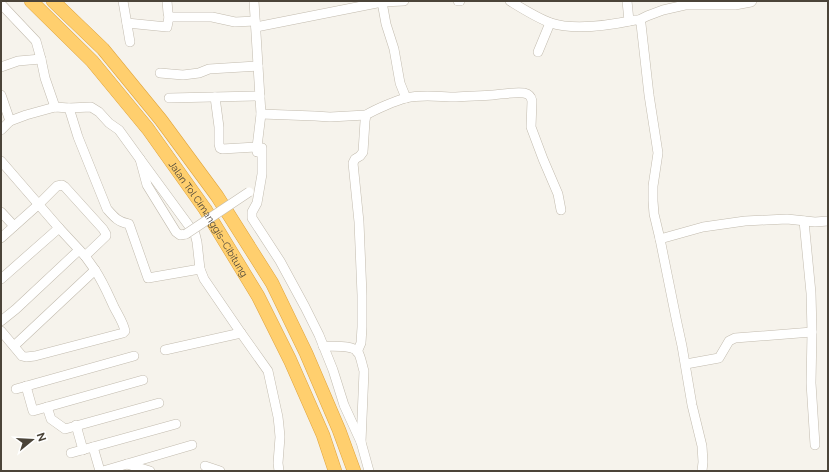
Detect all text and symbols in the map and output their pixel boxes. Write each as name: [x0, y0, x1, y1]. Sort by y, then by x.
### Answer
street label: Jalan Tol Cimanggis–Cibitung: [167, 159, 250, 279]
north arrow: [12, 420, 52, 460]
text: N: [34, 431, 49, 443]

